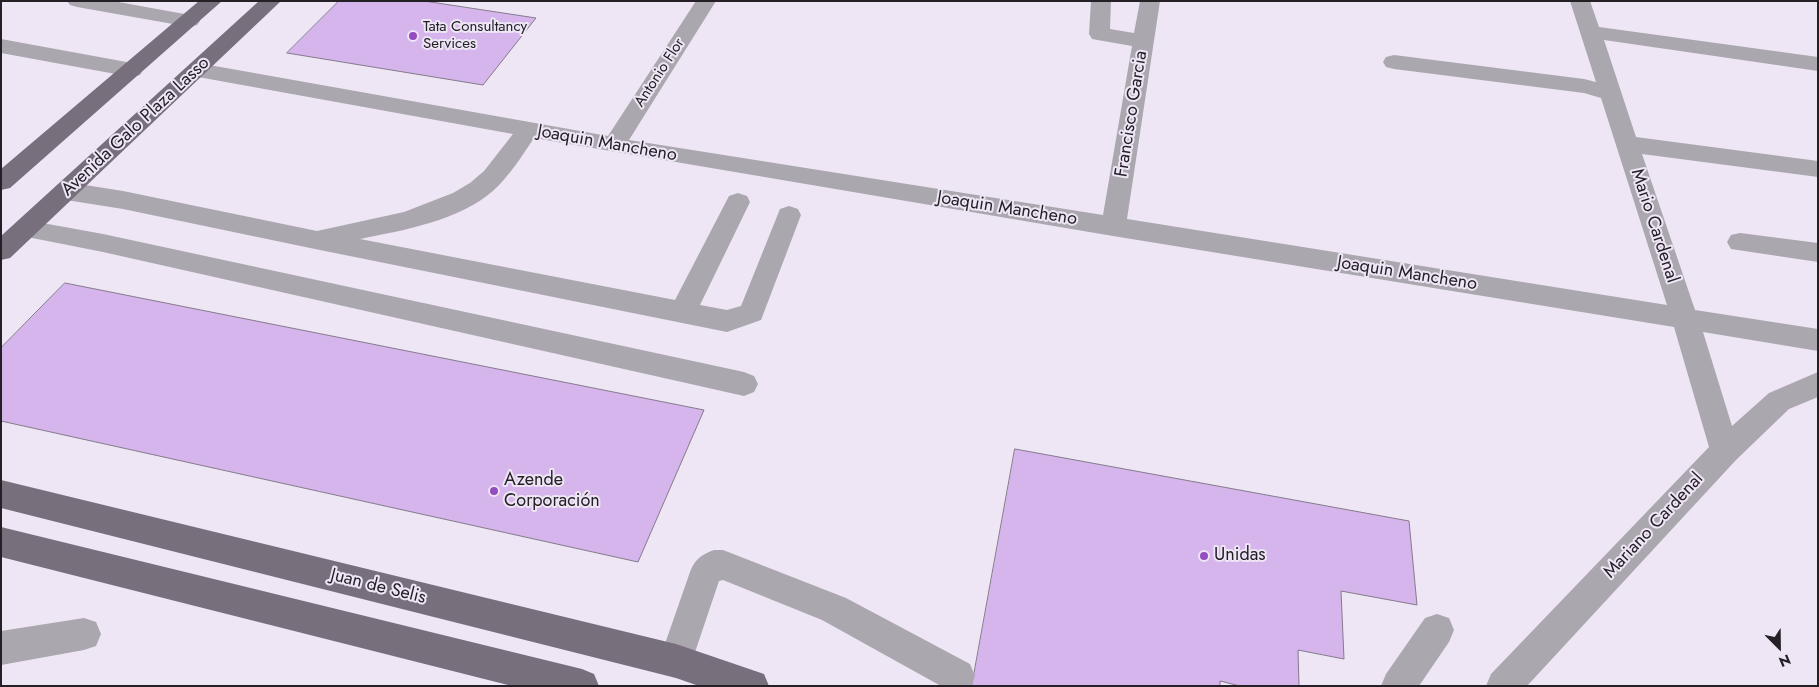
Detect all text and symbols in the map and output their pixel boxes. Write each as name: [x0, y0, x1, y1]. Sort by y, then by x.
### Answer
place label: Tata Consultancy Services: [423, 18, 527, 53]
marker: Tata Consultancy Services: [407, 30, 419, 42]
street label: Antonio Flor: [631, 35, 689, 111]
street label: Francisco Garcia: [1111, 49, 1153, 179]
street label: Avenida Galo Plaza Lasso: [58, 53, 214, 201]
street label: Joaquin Mancheno: [536, 121, 678, 167]
street label: Mario Cardenal: [1625, 166, 1683, 286]
street label: Joaquin Mancheno: [936, 187, 1078, 231]
street label: Joaquin Mancheno: [1336, 252, 1478, 296]
street label: Mariano Cardenal: [1600, 469, 1708, 583]
place label: Azende Corporación: [504, 470, 600, 512]
marker: Azende Corporación: [488, 485, 500, 497]
place label: Unidas: [1214, 545, 1266, 567]
marker: Unidas: [1198, 550, 1210, 562]
street label: Juan de Selis: [328, 565, 428, 609]
north arrow: [1754, 622, 1804, 672]
text: N: [1776, 649, 1794, 672]

